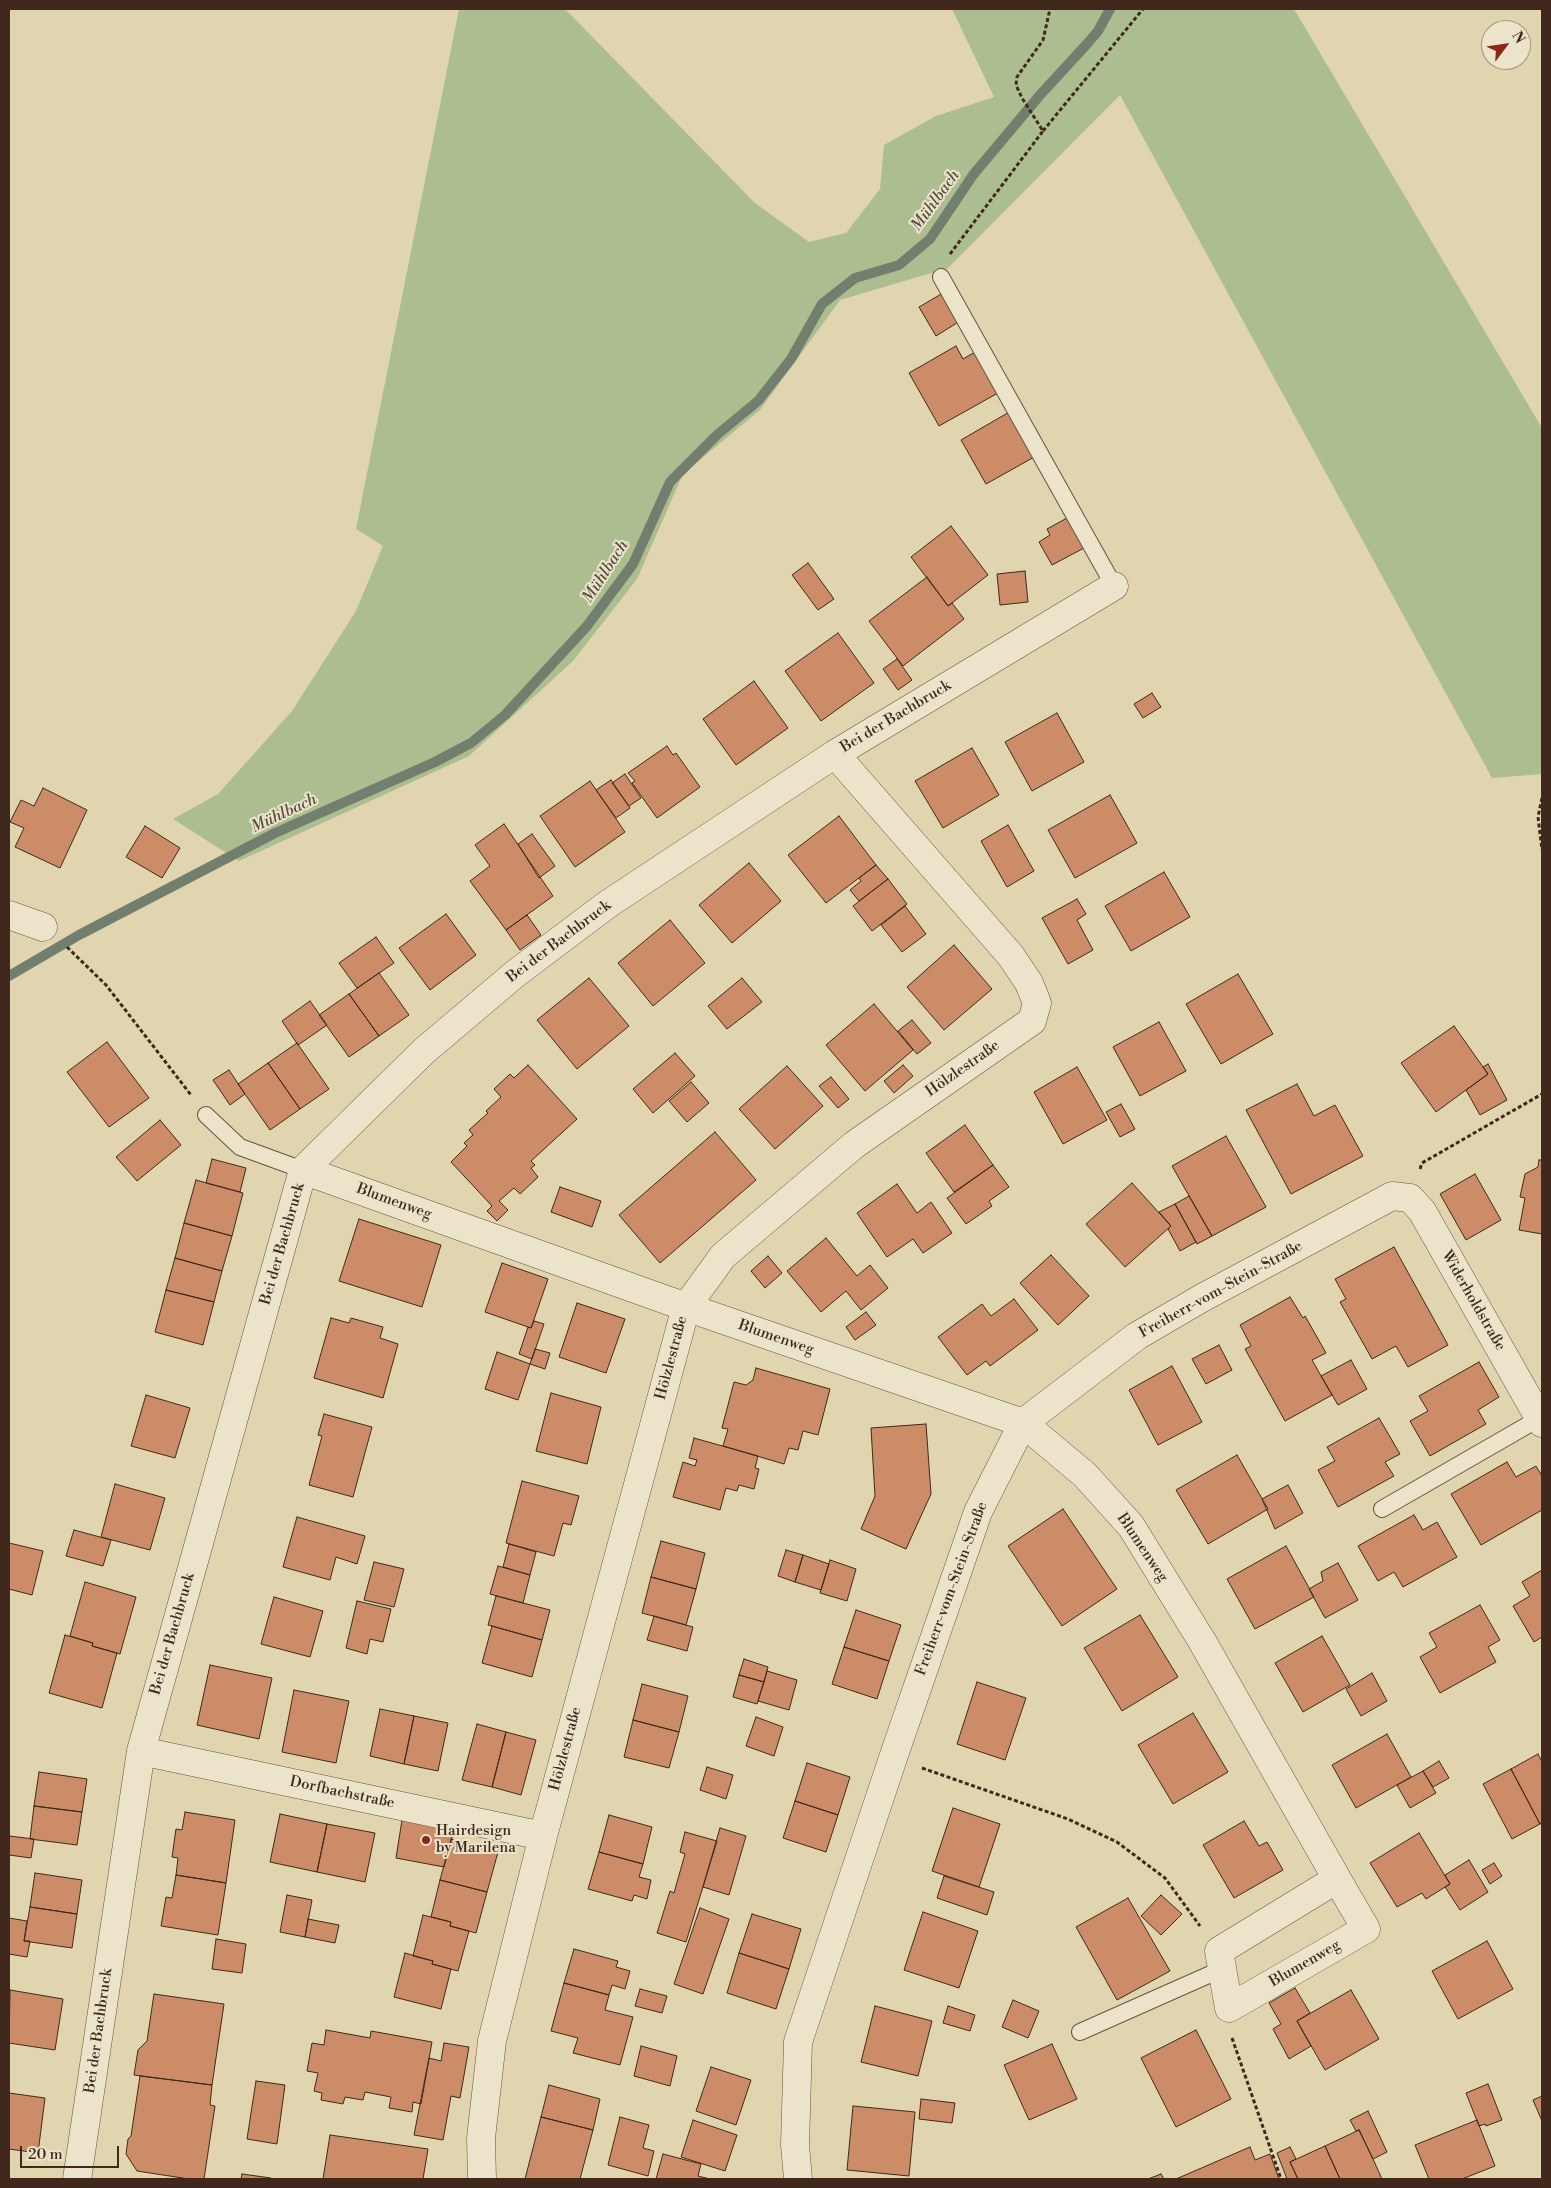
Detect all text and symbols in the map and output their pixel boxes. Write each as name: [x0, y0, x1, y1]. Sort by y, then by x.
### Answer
north arrow: [1481, 20, 1531, 70]
text: N: [1507, 28, 1529, 47]
water label: Mühlbach: [907, 167, 965, 235]
water label: Mühlbach: [579, 537, 633, 607]
street label: Bei der Bachbruck: [837, 677, 955, 757]
water label: Mühlbach: [248, 790, 320, 838]
street label: Bei der Bachbruck: [503, 897, 615, 987]
street label: Hölzlestraße: [923, 1037, 1003, 1101]
street label: Blumenweg: [354, 1180, 434, 1224]
street label: Bei der Bachbruck: [257, 1181, 309, 1307]
street label: Freiherr-vom-Stein-Straße: [1136, 1238, 1306, 1342]
street label: Widerholdstraße: [1437, 1248, 1509, 1354]
street label: Hölzlestraße: [652, 1314, 692, 1402]
street label: Blumenweg: [736, 1317, 816, 1359]
street label: Freiherr-vom-Stein-Straße: [912, 1500, 992, 1678]
street label: Blumenweg: [1113, 1510, 1171, 1586]
street label: Bei der Bachbruck: [147, 1571, 199, 1697]
street label: Hölzlestraße: [546, 1705, 586, 1793]
street label: Dorfbachstraße: [288, 1773, 396, 1813]
place label: Hairdesign by Marilena: [436, 1822, 516, 1857]
marker: Hairdesign by Marilena: [420, 1834, 432, 1846]
street label: Blumenweg: [1266, 1937, 1344, 1991]
street label: Bei der Bachbruck: [81, 1967, 117, 2095]
scale bar: [22, 2136, 121, 2168]
text: 20 m: [28, 2145, 63, 2164]

